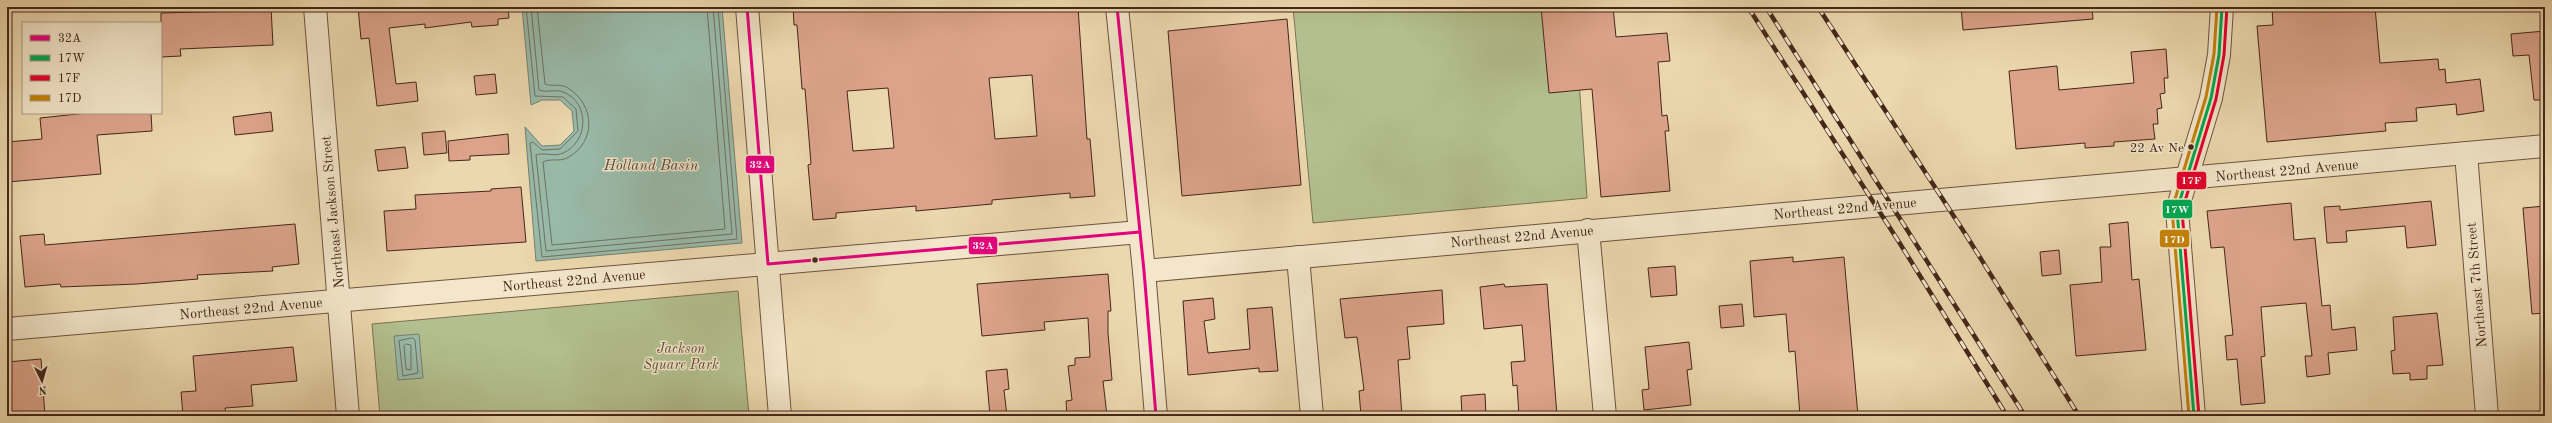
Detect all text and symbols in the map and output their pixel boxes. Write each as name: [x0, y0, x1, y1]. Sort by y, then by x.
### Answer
legend: [22, 22, 162, 114]
text: 32A: [58, 33, 81, 45]
text: 17W: [58, 53, 85, 65]
text: 17F: [58, 73, 80, 85]
text: 17D: [58, 93, 81, 105]
street label: Northeast Jackson Street: [319, 135, 347, 289]
place label: 22 Av Ne: [2130, 142, 2184, 155]
marker: 22 Av Ne: [2186, 142, 2196, 152]
line badge: 32A: [745, 155, 775, 174]
street label: Northeast 22nd Avenue: [2215, 158, 2359, 184]
water label: Holland Basin: [603, 159, 699, 174]
text: 32A: [749, 160, 771, 171]
line badge: 17F: [2176, 171, 2207, 190]
text: 17F: [2181, 176, 2201, 187]
street label: Northeast 22nd Avenue: [1773, 196, 1917, 222]
line badge: 17W: [2162, 199, 2193, 219]
text: 17W: [2165, 205, 2189, 216]
street label: Northeast 7th Street: [2465, 222, 2489, 348]
street label: Northeast 22nd Avenue: [1450, 224, 1594, 250]
line badge: 17D: [2159, 229, 2190, 248]
text: 17D: [2163, 235, 2185, 246]
line badge: 32A: [968, 236, 998, 255]
text: 32A: [972, 241, 994, 252]
unlabelled marker: [810, 255, 820, 265]
street label: Northeast 22nd Avenue: [502, 268, 646, 294]
street label: Northeast 22nd Avenue: [179, 296, 323, 322]
park label: Jackson Square Park: [643, 342, 719, 373]
north arrow: [22, 361, 62, 401]
text: N: [37, 384, 47, 395]

